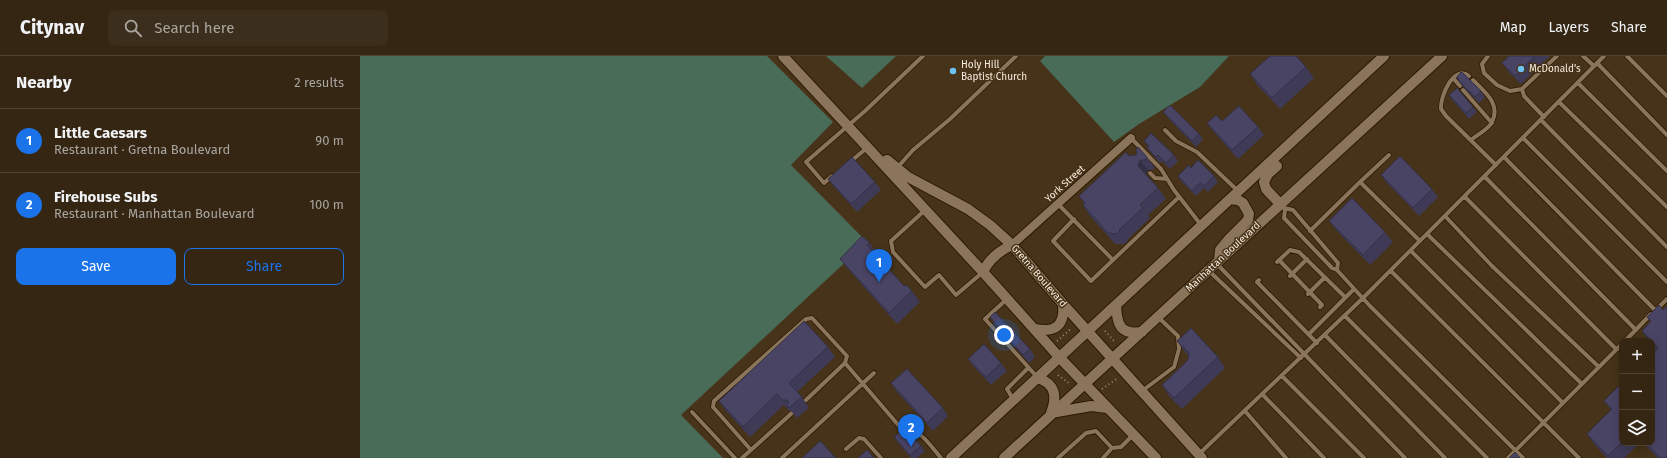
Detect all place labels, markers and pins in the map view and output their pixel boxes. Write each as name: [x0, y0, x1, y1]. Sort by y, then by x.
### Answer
place label: Holy Hill Baptist Church: [961, 59, 1027, 83]
place label: McDonald's: [1529, 63, 1581, 75]
marker: McDonald's: [1516, 64, 1526, 74]
marker: Holy Hill Baptist Church: [948, 66, 958, 76]
pin: 1: [866, 249, 892, 282]
pin: 2: [898, 414, 924, 447]

